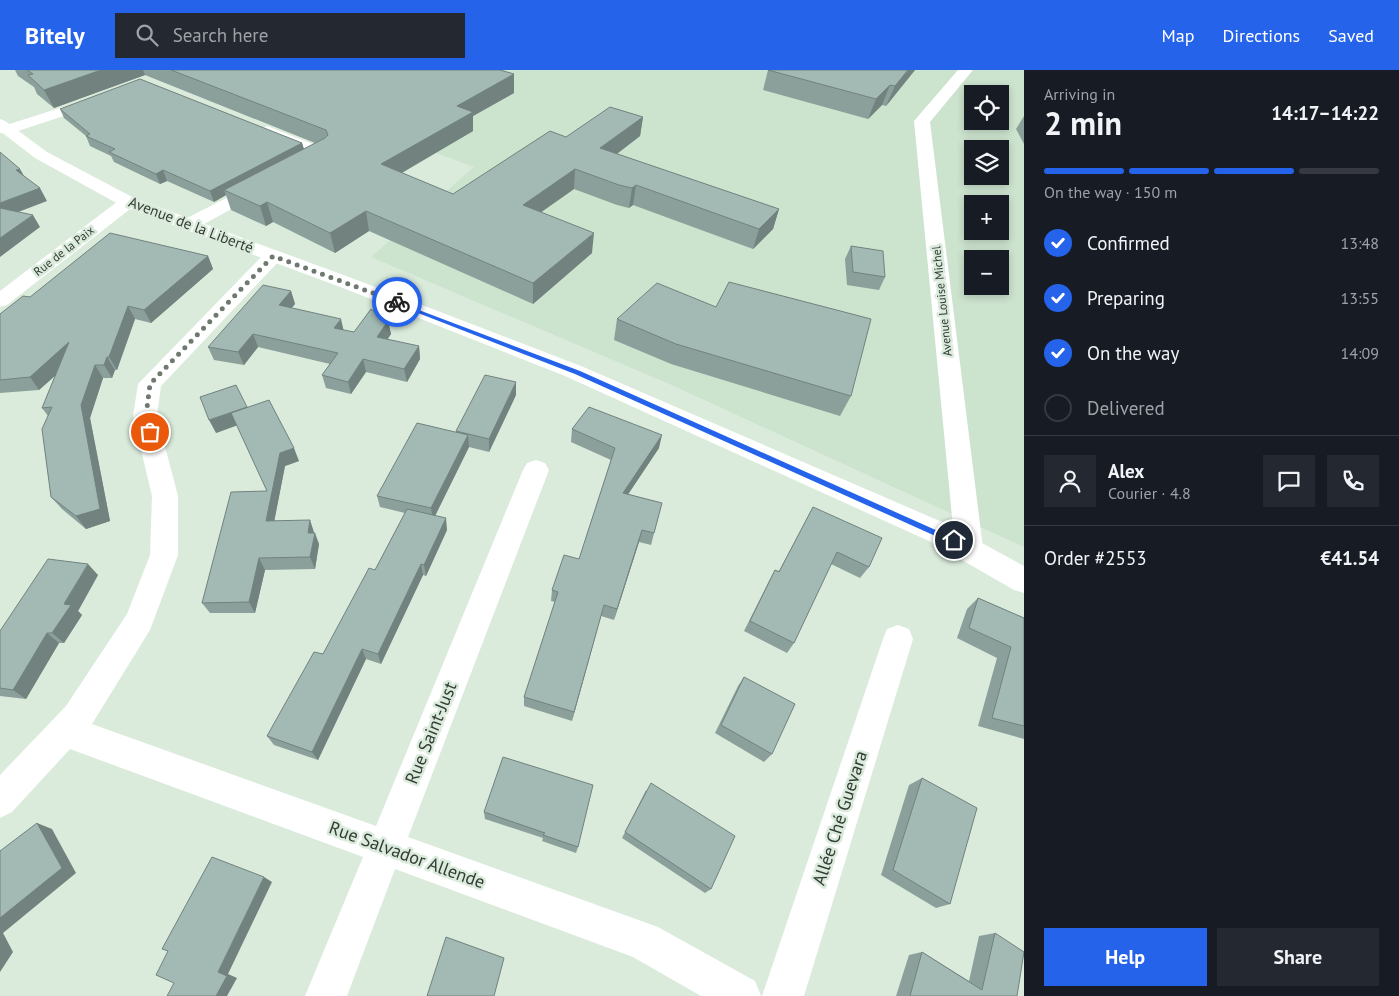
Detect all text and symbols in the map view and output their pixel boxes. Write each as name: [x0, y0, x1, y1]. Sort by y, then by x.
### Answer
search box: [115, 13, 465, 58]
text: Bitely: [25, 20, 85, 51]
icon: search: [133, 21, 161, 49]
text: Search here: [173, 23, 268, 47]
text: Map: [1162, 24, 1194, 47]
text: Directions: [1222, 24, 1300, 47]
text: Saved: [1328, 24, 1374, 47]
text: Arriving in: [1044, 84, 1115, 104]
map controls: [964, 85, 1009, 295]
button: locate: [964, 85, 1009, 130]
text: 14:17–14:22: [1271, 101, 1379, 125]
text: 2 min: [1044, 102, 1122, 144]
button: layers: [964, 140, 1009, 185]
text: On the way · 150 m: [1044, 182, 1177, 202]
street label: Avenue de la Liberté: [126, 192, 256, 257]
button: +: [964, 195, 1009, 240]
street label: Rue de la Paix: [30, 222, 97, 279]
icon: check: [1044, 229, 1072, 257]
text: Confirmed: [1087, 231, 1170, 255]
text: 13:48: [1341, 233, 1379, 253]
street label: Avenue Louise Michel: [928, 245, 955, 357]
button: −: [964, 250, 1009, 295]
courier: [372, 277, 422, 327]
icon: check: [1044, 284, 1072, 312]
text: Preparing: [1087, 286, 1165, 310]
icon: bike: [383, 288, 411, 316]
text: 13:55: [1341, 288, 1379, 308]
icon: check: [1044, 339, 1072, 367]
text: On the way: [1087, 341, 1179, 365]
text: 14:09: [1341, 343, 1379, 363]
text: Delivered: [1087, 396, 1165, 420]
pin: [129, 411, 171, 453]
icon: bag: [136, 418, 164, 446]
button: person: [1044, 455, 1096, 507]
button: chat: [1263, 455, 1315, 507]
button: phone: [1327, 455, 1379, 507]
text: Alex: [1108, 459, 1144, 483]
text: Courier · 4.8: [1108, 483, 1191, 503]
pin: [933, 519, 975, 561]
icon: home: [940, 526, 968, 554]
text: Order #2553: [1044, 546, 1147, 570]
text: €41.54: [1320, 546, 1379, 570]
street label: Rue Saint-Just: [400, 678, 461, 787]
street label: Allée Ché Guevara: [807, 748, 872, 888]
street label: Rue Salvador Allende: [326, 816, 488, 893]
button: Help: [1044, 928, 1207, 986]
button: Share: [1217, 928, 1379, 986]

